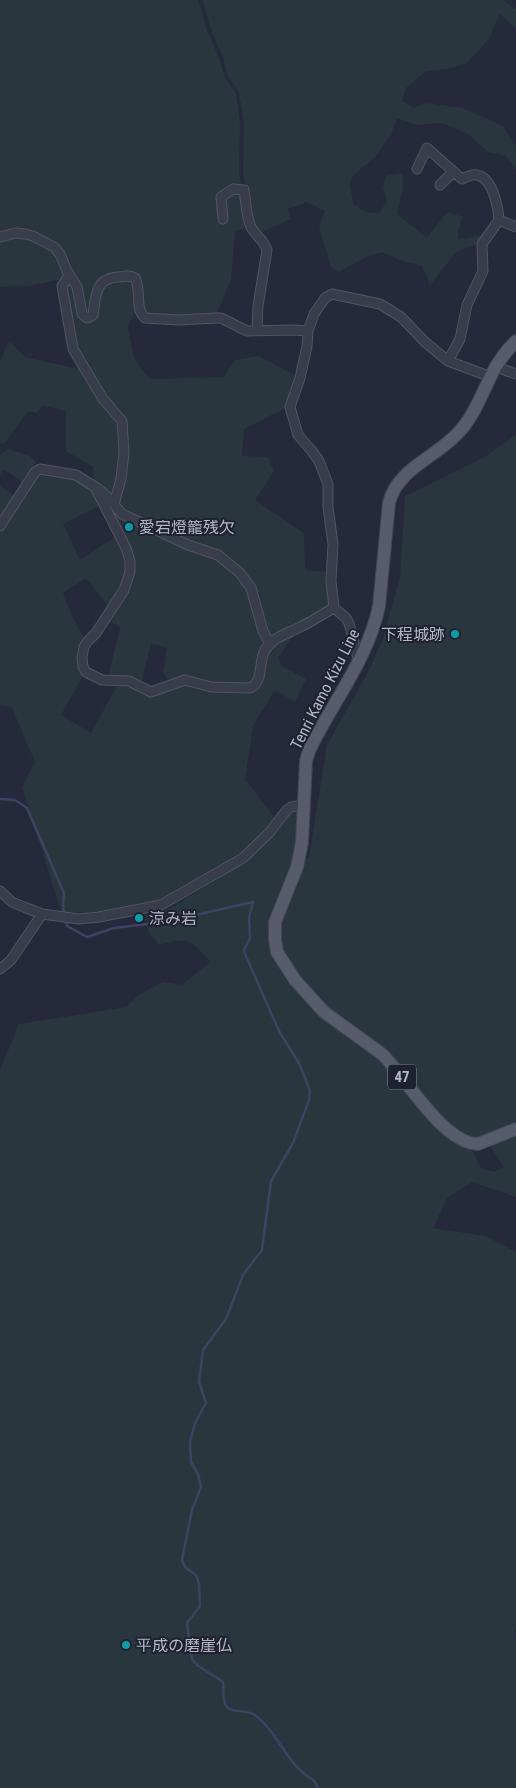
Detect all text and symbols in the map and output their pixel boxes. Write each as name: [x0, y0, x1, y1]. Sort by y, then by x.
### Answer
place label: 愛宕燈籠残欠: [139, 518, 235, 537]
marker: 愛宕燈籠残欠: [123, 521, 135, 533]
place label: 下程城跡: [381, 625, 445, 644]
street label: Tenri Kamo Kizu Line: [286, 626, 364, 752]
marker: 下程城跡: [449, 628, 461, 640]
place label: 涼み岩: [149, 909, 197, 928]
marker: 涼み岩: [133, 912, 145, 924]
road number: 47: [388, 1064, 416, 1090]
place label: 平成の磨崖仏: [136, 1636, 232, 1655]
marker: 平成の磨崖仏: [120, 1639, 132, 1651]

